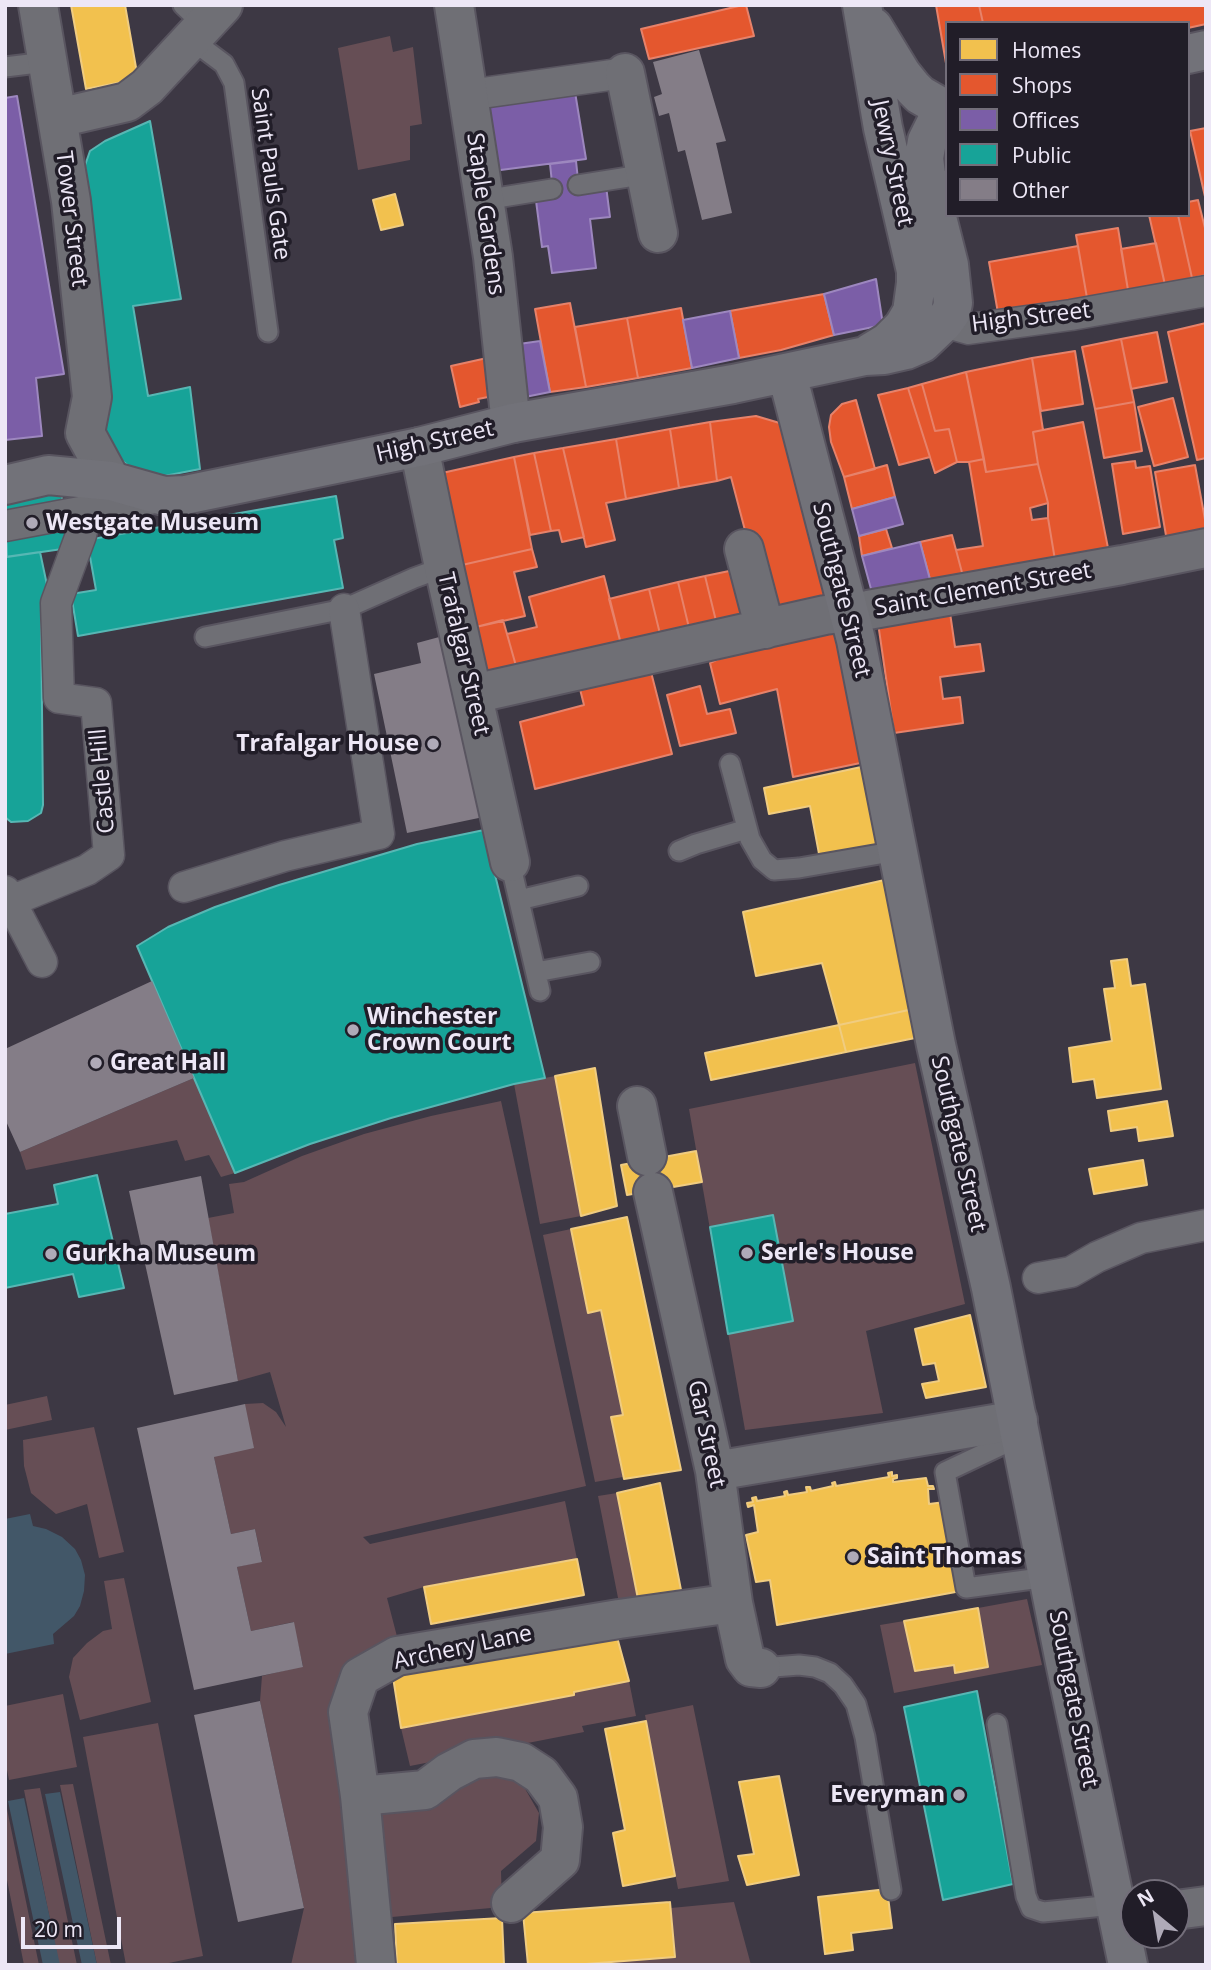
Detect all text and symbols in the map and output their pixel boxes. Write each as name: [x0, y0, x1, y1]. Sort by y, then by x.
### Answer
legend: [945, 21, 1190, 217]
text: Homes: [1012, 36, 1081, 64]
text: Shops: [1012, 71, 1072, 99]
street label: Saint Pauls Gate: [244, 86, 296, 262]
street label: Jewry Street: [865, 98, 919, 228]
text: Offices: [1012, 106, 1080, 134]
street label: Staple Gardens: [460, 131, 510, 297]
text: Public: [1012, 141, 1071, 169]
street label: Tower Street: [49, 149, 93, 289]
text: Other: [1012, 176, 1069, 204]
street label: High Street: [970, 297, 1092, 339]
street label: High Street: [374, 415, 496, 469]
street label: Southgate Street: [806, 500, 876, 680]
place label: Westgate Museum: [46, 509, 259, 537]
marker: Westgate Museum: [24, 515, 40, 531]
street label: Saint Clement Street: [873, 557, 1093, 623]
street label: Trafalgar Street: [431, 570, 495, 738]
street label: Castle Hill: [85, 727, 121, 835]
place label: Trafalgar House: [236, 730, 419, 758]
marker: Trafalgar House: [425, 736, 441, 752]
place label: Winchester Crown Court: [367, 1003, 512, 1057]
marker: Winchester Crown Court: [345, 1022, 361, 1038]
place label: Great Hall: [110, 1049, 226, 1077]
street label: Southgate Street: [924, 1053, 992, 1235]
marker: Great Hall: [88, 1055, 104, 1071]
place label: Serle's House: [761, 1239, 914, 1267]
place label: Gurkha Museum: [65, 1240, 256, 1268]
marker: Serle's House: [739, 1245, 755, 1261]
marker: Gurkha Museum: [43, 1246, 59, 1262]
street label: Gar Street: [681, 1378, 731, 1490]
place label: Saint Thomas: [867, 1543, 1022, 1571]
marker: Saint Thomas: [845, 1549, 861, 1565]
street label: Southgate Street: [1042, 1608, 1104, 1790]
street label: Archery Lane: [391, 1620, 535, 1676]
place label: Everyman: [830, 1781, 945, 1809]
marker: Everyman: [951, 1787, 967, 1803]
north arrow: [1120, 1879, 1190, 1949]
text: N: [1132, 1882, 1159, 1913]
scale bar: [24, 1904, 124, 1948]
text: 20 m: [34, 1915, 83, 1943]

